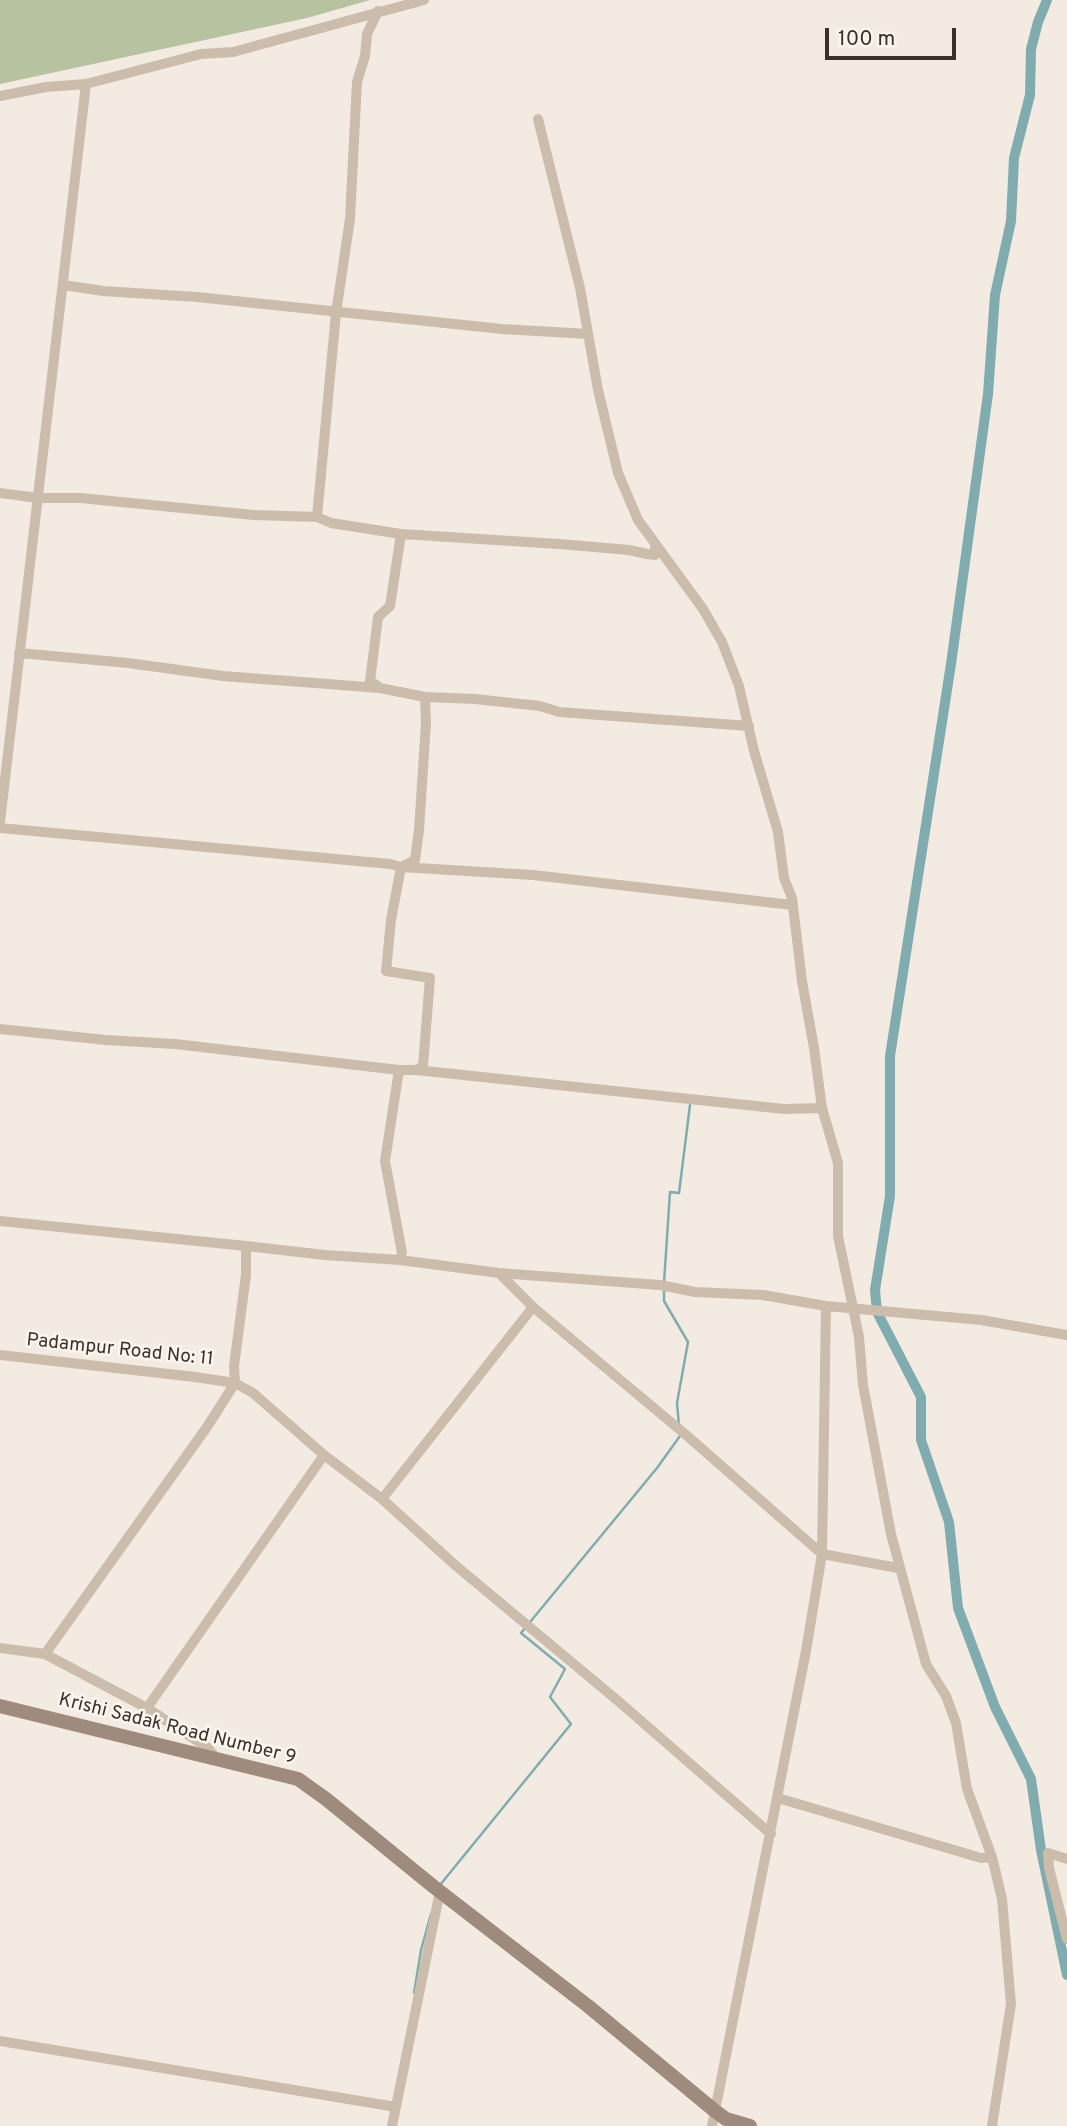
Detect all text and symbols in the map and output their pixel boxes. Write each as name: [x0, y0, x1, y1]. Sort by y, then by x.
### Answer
scale bar: [829, 14, 960, 58]
text: 100 m: [838, 26, 895, 53]
street label: Padampur Road No: 11: [25, 1330, 215, 1372]
street label: Krishi Sadak Road Number 9: [56, 1689, 298, 1771]

